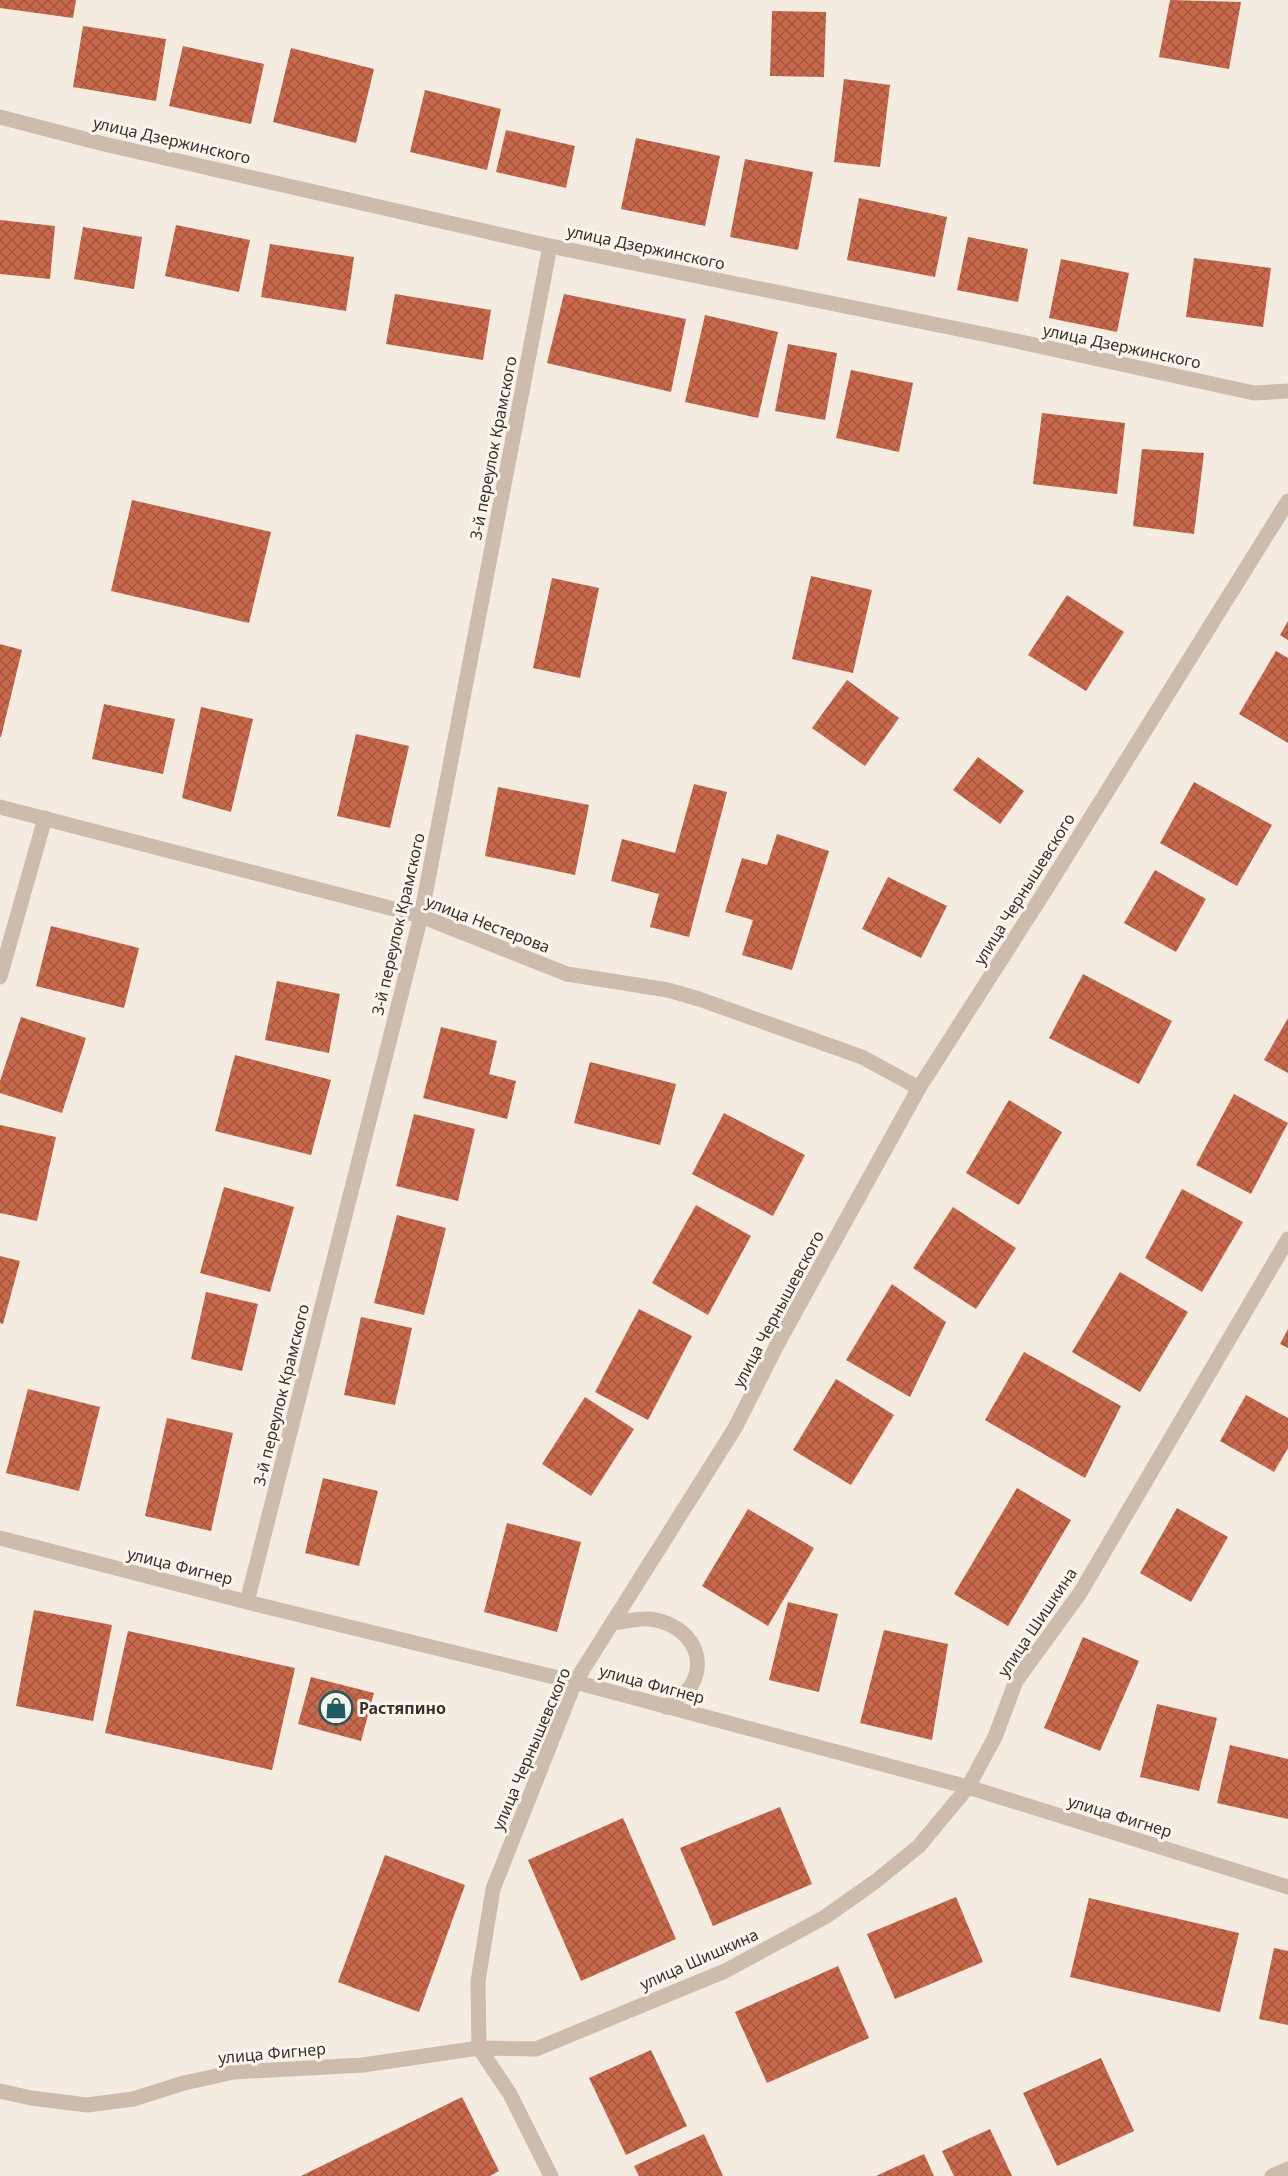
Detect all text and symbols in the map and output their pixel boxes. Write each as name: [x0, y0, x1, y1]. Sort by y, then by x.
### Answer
street label: улица Дзержинского: [91, 111, 253, 169]
street label: улица Дзержинского: [565, 219, 727, 275]
street label: улица Дзержинского: [1041, 318, 1203, 374]
street label: 3-й переулок Крамского: [464, 354, 522, 542]
street label: улица Чернышевского: [968, 809, 1080, 969]
street label: 3-й переулок Крамского: [366, 831, 430, 1017]
street label: улица Нестерова: [423, 890, 553, 958]
street label: улица Чернышевского: [727, 1227, 829, 1391]
street label: 3-й переулок Крамского: [248, 1302, 314, 1488]
street label: улица Фигнер: [125, 1542, 235, 1590]
street label: улица Шишкина: [992, 1563, 1082, 1681]
street label: улица Фигнер: [597, 1659, 707, 1709]
street label: улица Чернышевского: [487, 1664, 575, 1834]
shop icon: Растяпино: [318, 1690, 354, 1726]
place label: Растяпино: [359, 1697, 446, 1719]
street label: улица Фигнер: [1065, 1790, 1175, 1842]
street label: улица Шишкина: [636, 1923, 762, 1995]
street label: улица Фигнер: [217, 2037, 327, 2069]

